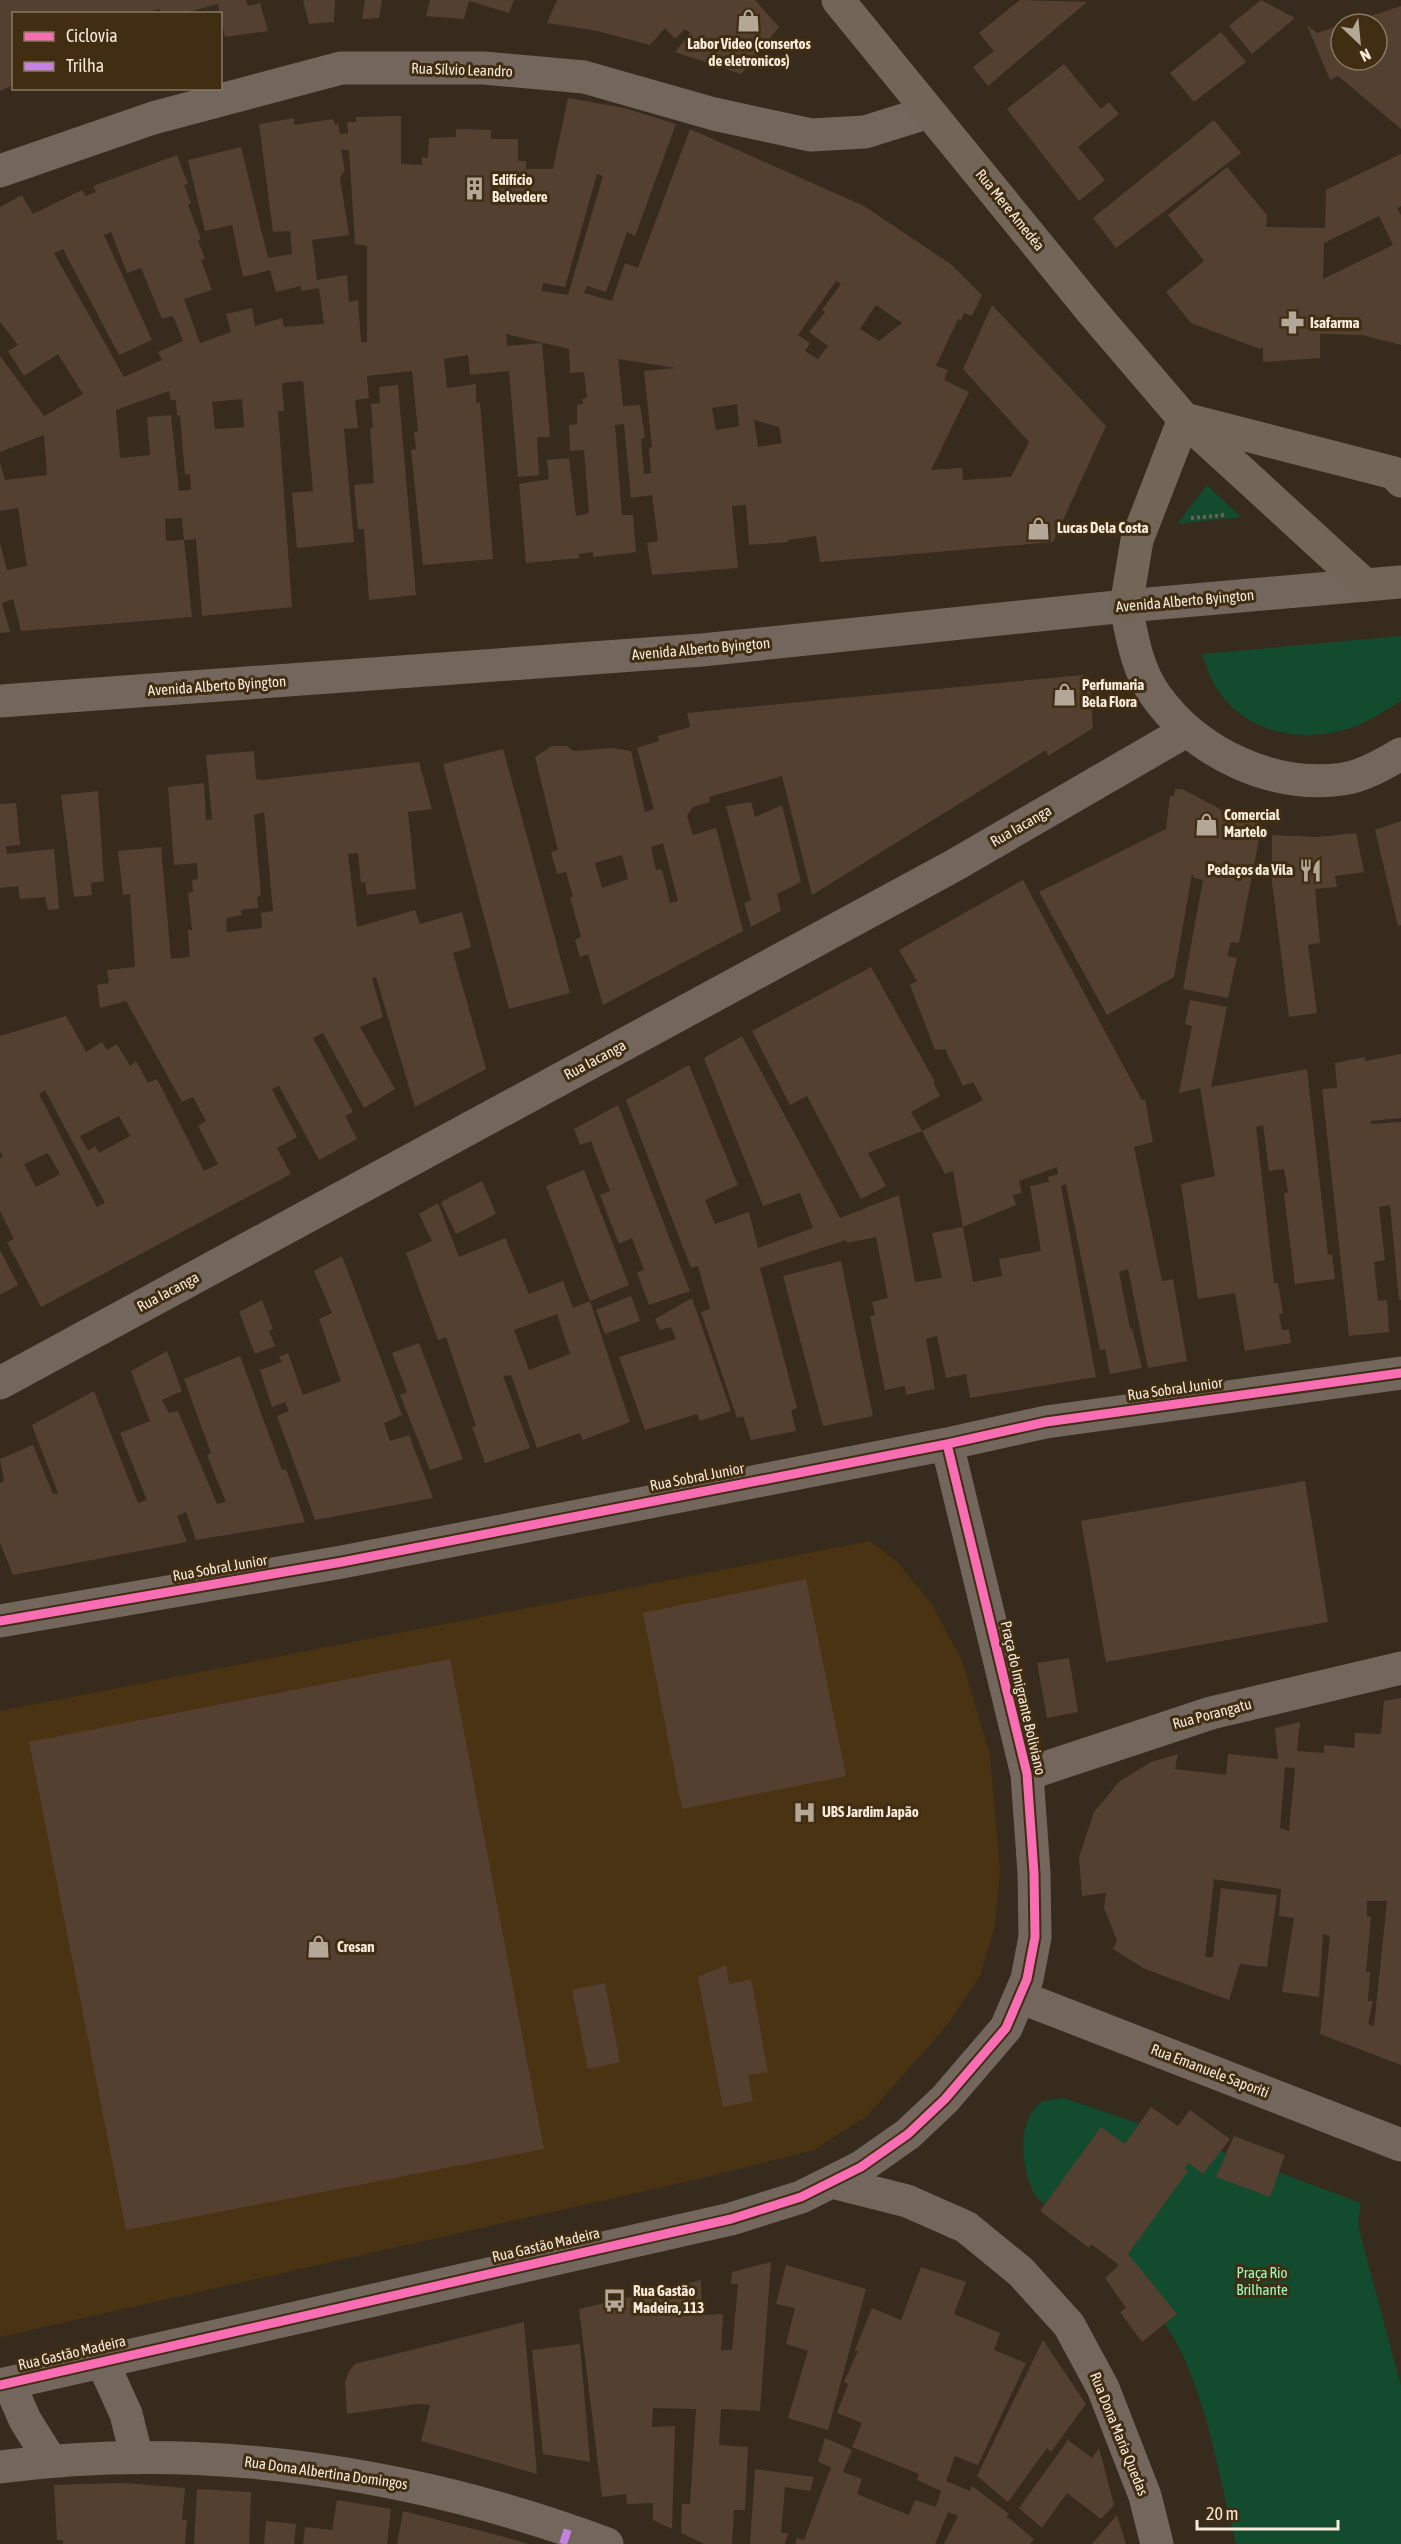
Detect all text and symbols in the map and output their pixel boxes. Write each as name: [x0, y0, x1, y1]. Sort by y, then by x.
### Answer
shop icon: Labor Video (consertos de eletronicos): [736, 7, 762, 33]
legend: [12, 12, 222, 90]
north arrow: [1329, 12, 1389, 72]
text: Ciclovia: [66, 25, 118, 46]
place label: Labor Video (consertos de eletronicos): [687, 35, 811, 69]
text: N: [1357, 45, 1374, 66]
text: Trilha: [66, 55, 104, 76]
street label: Rua Sílvio Leandro: [411, 59, 513, 80]
street label: Rua Mere Amedéa: [972, 166, 1048, 254]
place label: Edifício Belvedere: [492, 171, 548, 205]
building icon: Edifício Belvedere: [461, 176, 487, 202]
pharmacy icon: Isafarma: [1279, 310, 1305, 336]
place label: Isafarma: [1310, 314, 1359, 331]
shop icon: Lucas Dela Costa: [1026, 515, 1052, 541]
place label: Lucas Dela Costa: [1057, 519, 1149, 536]
street label: Avenida Alberto Byington: [1115, 586, 1255, 615]
street label: Avenida Alberto Byington: [631, 634, 771, 663]
street label: Avenida Alberto Byington: [147, 672, 287, 699]
place label: Perfumaria Bela Flora: [1082, 676, 1144, 710]
shop icon: Perfumaria Bela Flora: [1051, 681, 1077, 707]
street label: Rua Iacanga: [987, 801, 1054, 850]
place label: Comercial Martelo: [1224, 806, 1281, 840]
shop icon: Comercial Martelo: [1193, 811, 1219, 837]
restaurant icon: Pedaços da Vila: [1298, 857, 1324, 883]
place label: Pedaços da Vila: [1207, 861, 1293, 878]
street label: Rua Iacanga: [561, 1036, 629, 1083]
street label: Rua Iacanga: [134, 1268, 202, 1315]
street label: Rua Sobral Junior: [1126, 1373, 1224, 1404]
street label: Rua Sobral Junior: [648, 1459, 746, 1494]
street label: Rua Sobral Junior: [171, 1551, 269, 1584]
street label: Praça do Imigrante Boliviano: [997, 1619, 1050, 1777]
street label: Rua Porangatu: [1171, 1695, 1253, 1732]
hospital icon: UBS Jardim Japão: [791, 1799, 817, 1825]
place label: UBS Jardim Japão: [822, 1803, 919, 1820]
shop icon: Cresan: [306, 1934, 332, 1960]
place label: Cresan: [337, 1938, 375, 1955]
street label: Rua Emanuele Saporiti: [1149, 2040, 1272, 2101]
street label: Rua Gastão Madeira: [490, 2224, 601, 2265]
park label: Praça Rio Brilhante: [1236, 2264, 1288, 2298]
place label: Rua Gastão Madeira, 113: [633, 2282, 704, 2316]
bus stop icon: Rua Gastão Madeira, 113: [602, 2287, 628, 2313]
street label: Rua Gastão Madeira: [16, 2332, 127, 2373]
street label: Rua Dona Maria Quedas: [1087, 2370, 1152, 2498]
street label: Rua Dona Albertina Domingos: [243, 2453, 409, 2492]
scale bar: [1197, 2493, 1338, 2531]
text: 20 m: [1206, 2503, 1238, 2524]

